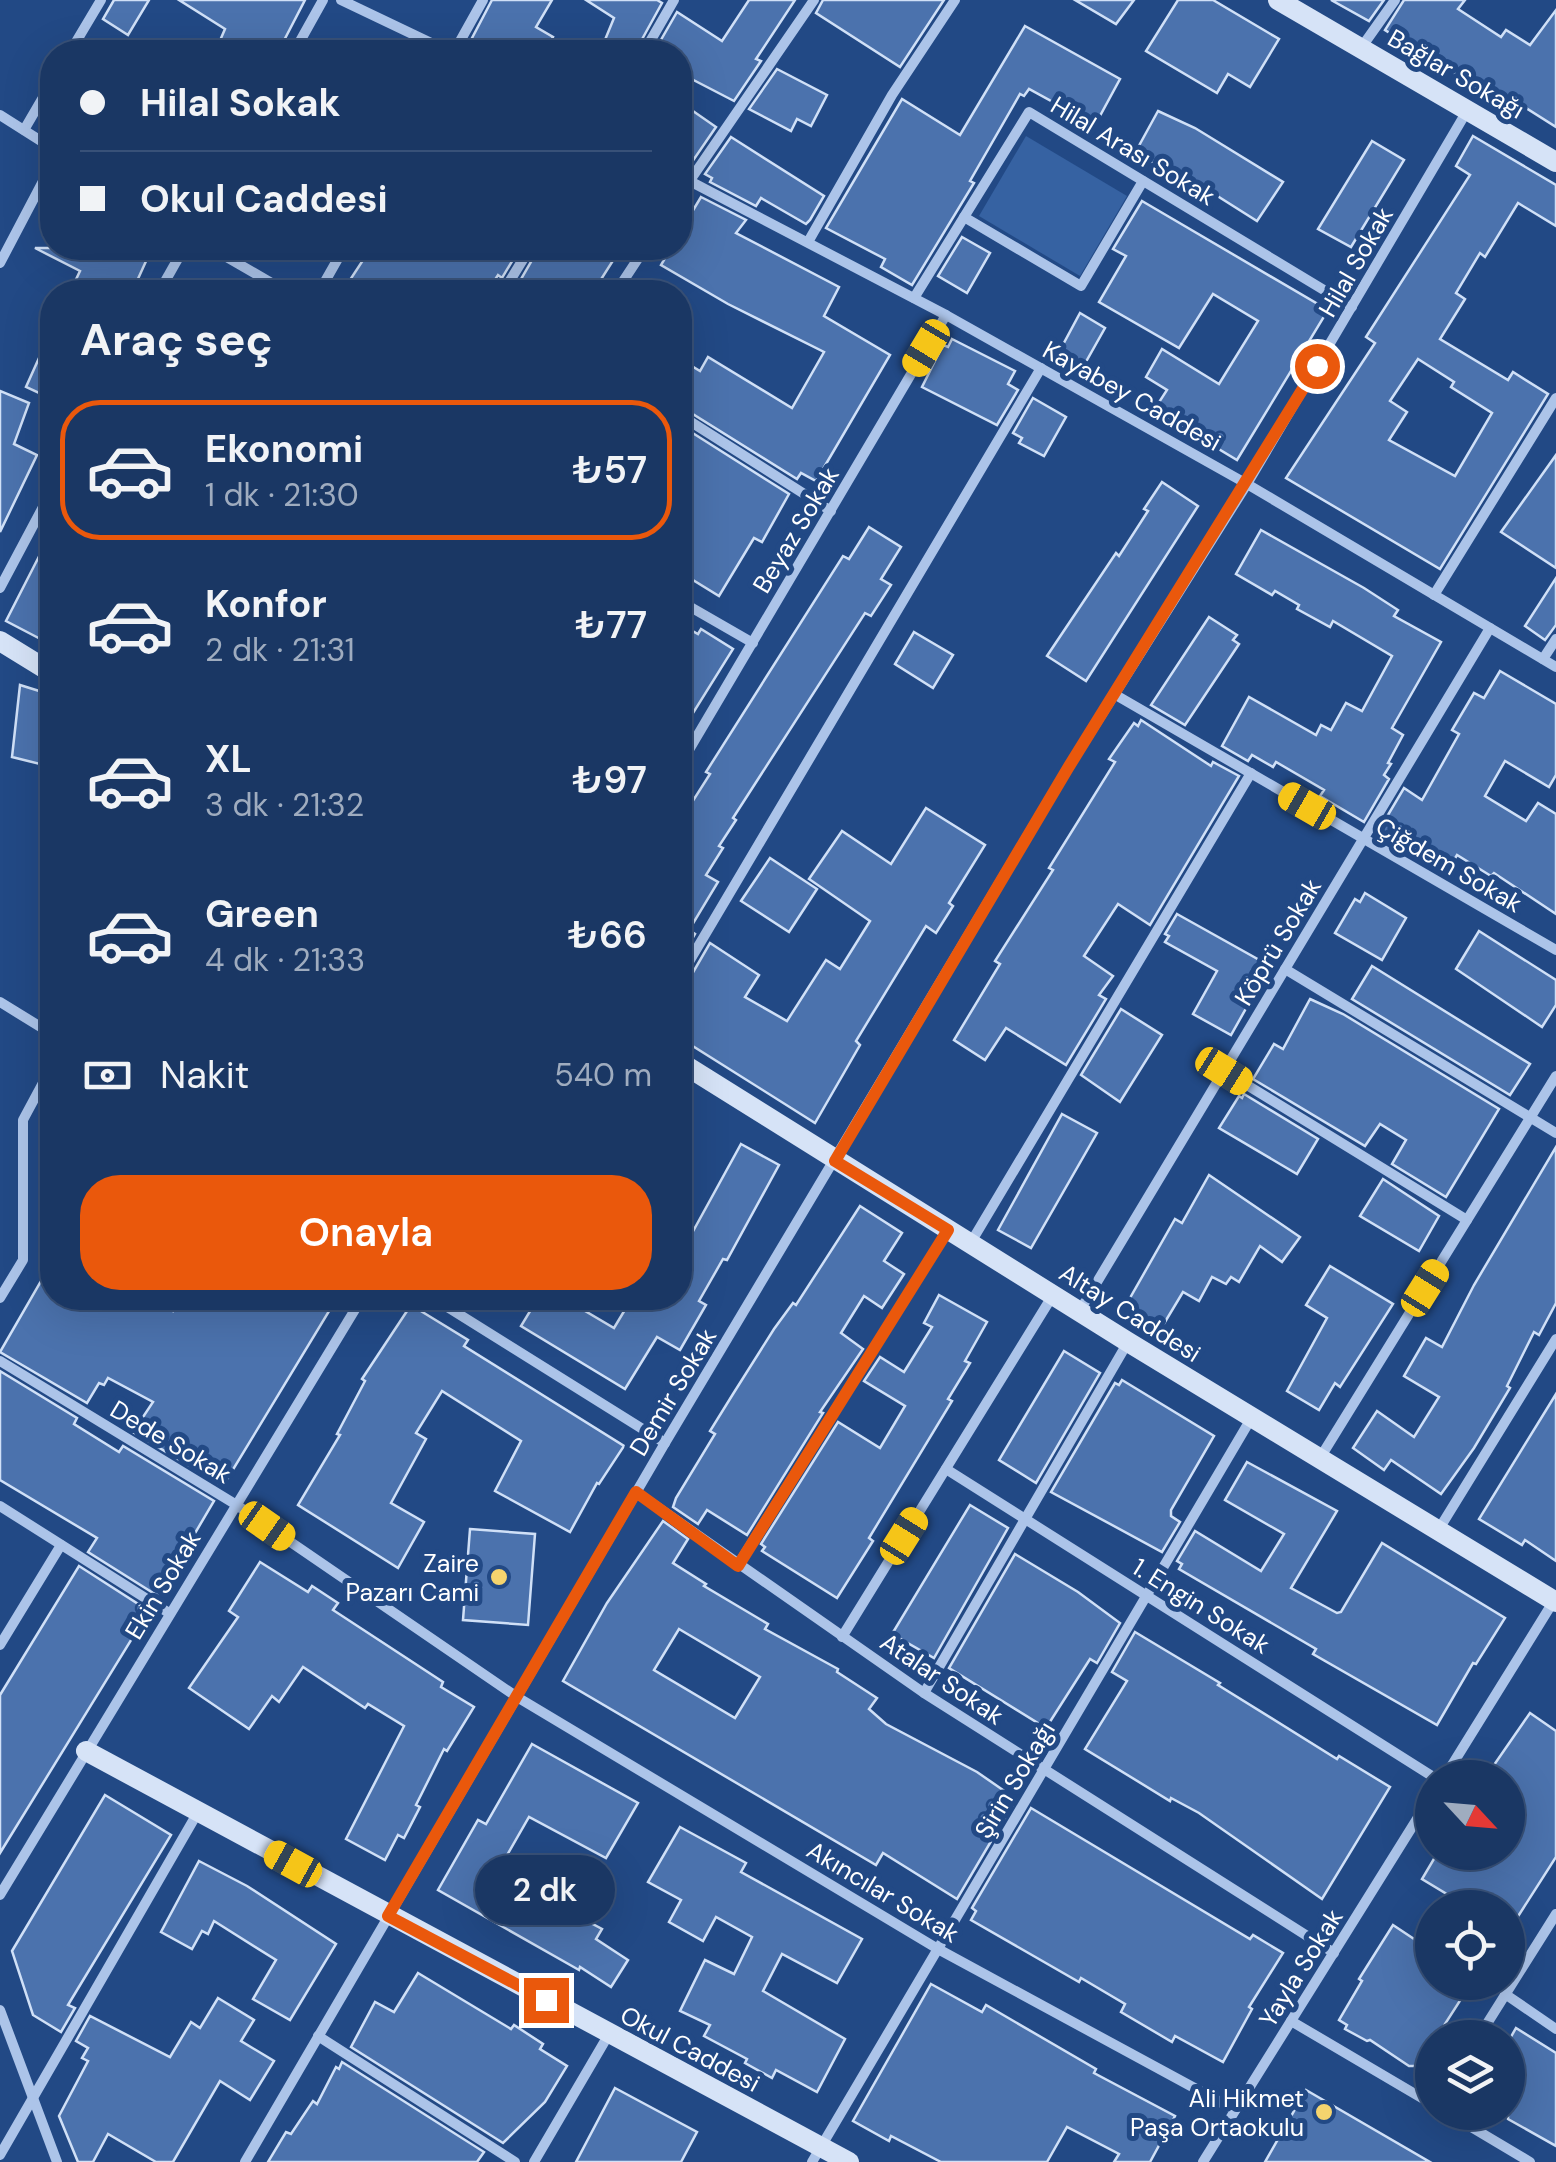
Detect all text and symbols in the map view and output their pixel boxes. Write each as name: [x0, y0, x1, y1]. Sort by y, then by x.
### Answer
street label: Bağlar Sokağı: [1382, 22, 1530, 126]
text: Hilal Sokak: [140, 78, 340, 128]
street label: Hilal Arası Sokak: [1045, 89, 1222, 213]
text: Okul Caddesi: [140, 174, 388, 224]
street label: Hilal Sokak: [1311, 201, 1401, 323]
text: Araç seç: [80, 310, 273, 369]
car: [898, 315, 954, 381]
street label: Kayabey Caddesi: [1037, 333, 1227, 459]
route start: [1295, 344, 1340, 389]
text: Ekonomi: [205, 424, 363, 474]
icon: car: [85, 425, 175, 515]
text: ₺57: [572, 445, 647, 495]
street label: Beyaz Sokak: [745, 460, 847, 599]
text: 1 dk · 21:30: [205, 474, 359, 516]
text: Konfor: [205, 579, 327, 629]
icon: car: [85, 580, 175, 670]
text: ₺77: [575, 600, 647, 650]
text: 2 dk · 21:31: [205, 629, 355, 671]
text: XL: [205, 734, 252, 784]
icon: car: [85, 735, 175, 825]
text: ₺97: [572, 755, 647, 805]
car: [1274, 778, 1340, 834]
text: 3 dk · 21:32: [205, 784, 364, 826]
street label: Çiğdem Sokak: [1370, 810, 1529, 920]
street label: Köprü Sokak: [1227, 872, 1329, 1012]
text: Green: [205, 889, 319, 939]
icon: car: [85, 890, 175, 980]
text: ₺66: [568, 910, 647, 960]
text: 4 dk · 21:33: [205, 939, 365, 981]
car: [1191, 1042, 1257, 1100]
icon: cash: [80, 1048, 135, 1103]
text: Nakit: [160, 1050, 249, 1100]
text: 540 m: [554, 1054, 652, 1096]
button: Onayla: [80, 1175, 652, 1290]
car: [1396, 1255, 1454, 1321]
street label: Altay Caddesi: [1053, 1256, 1207, 1370]
street label: Demir Sokak: [622, 1322, 724, 1462]
street label: Dede Sokak: [104, 1393, 238, 1491]
car: [234, 1497, 300, 1555]
car: [875, 1503, 933, 1569]
street label: Ekin Sokak: [118, 1524, 209, 1645]
place label: Zaire Pazarı Cami: [346, 1547, 479, 1609]
street label: 1. Engin Sokak: [1126, 1551, 1276, 1662]
marker: Zaire Pazarı Cami: [488, 1566, 510, 1588]
street label: Atalar Sokak: [874, 1626, 1010, 1733]
street label: Şirin Sokağı: [967, 1715, 1063, 1845]
north arrow: [1415, 1760, 1525, 1870]
map controls: [1415, 1760, 1525, 2130]
street label: Akıncılar Sokak: [801, 1834, 966, 1951]
car: [259, 1836, 327, 1892]
callout: 2 dk: [476, 1855, 616, 1925]
text: 2 dk: [513, 1869, 577, 1911]
button: locate: [1415, 1890, 1525, 2000]
street label: Yayla Sokak: [1252, 1902, 1351, 2033]
route end: [524, 1978, 569, 2023]
street label: Okul Caddesi: [614, 1998, 766, 2100]
button: layers: [1415, 2020, 1525, 2130]
place label: Ali Hikmet Paşa Ortaokulu: [1130, 2082, 1304, 2144]
marker: Ali Hikmet Paşa Ortaokulu: [1313, 2101, 1335, 2123]

